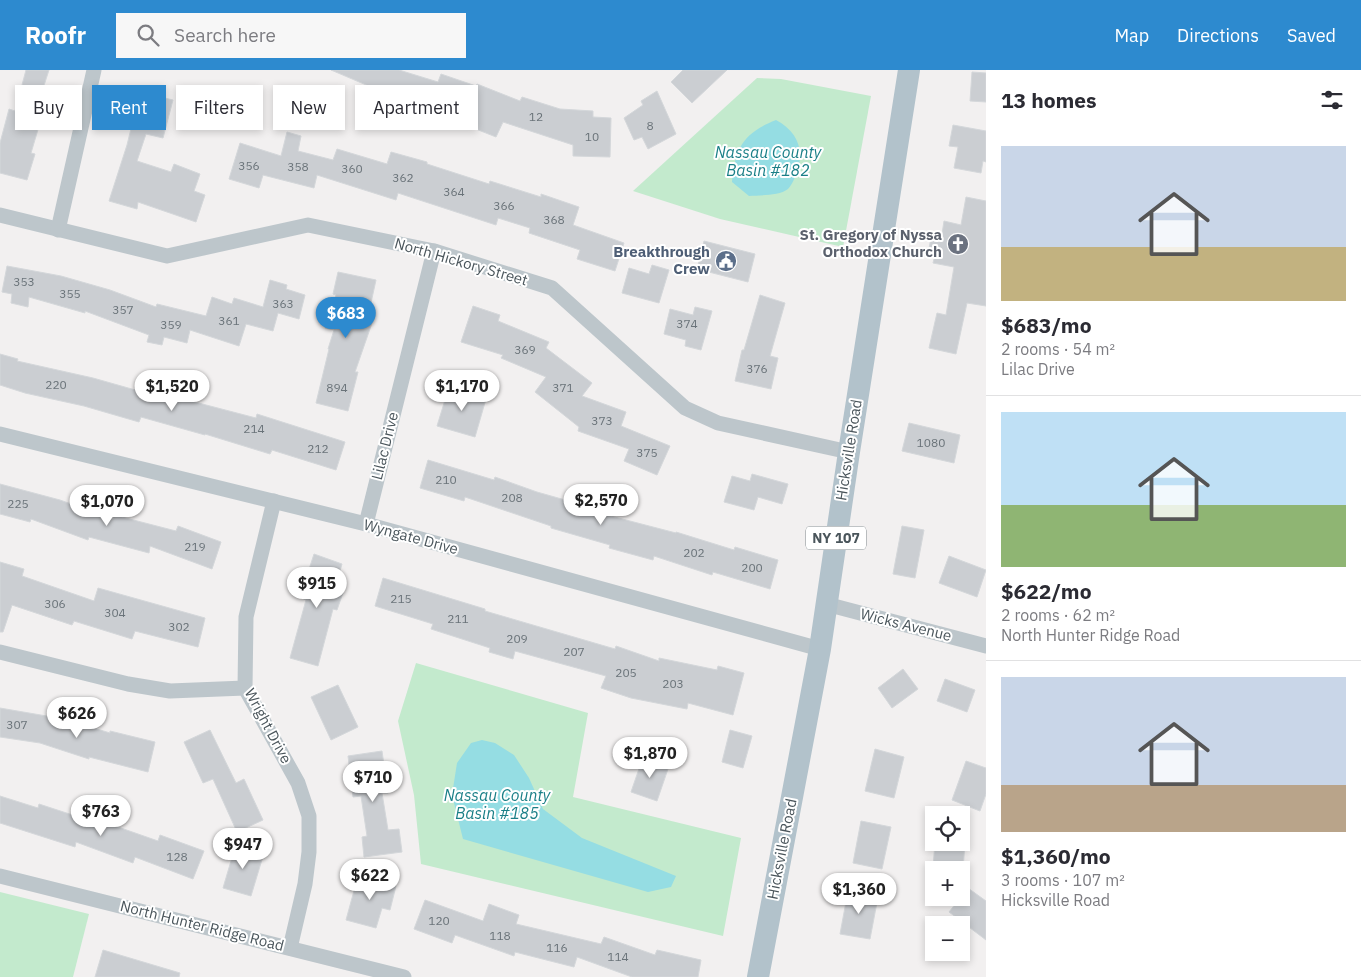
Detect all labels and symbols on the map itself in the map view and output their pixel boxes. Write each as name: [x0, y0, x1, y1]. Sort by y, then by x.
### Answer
house number: 12: [529, 109, 543, 124]
house number: 8: [646, 118, 654, 133]
house number: 10: [585, 129, 599, 144]
water label: Nassau County Basin #182: [715, 142, 823, 180]
house number: 356: [238, 158, 260, 173]
house number: 358: [287, 159, 309, 174]
house number: 360: [341, 161, 363, 176]
house number: 362: [392, 170, 414, 185]
house number: 364: [443, 184, 465, 199]
house number: 366: [493, 198, 515, 213]
house number: 368: [543, 212, 565, 227]
place label: St. Gregory of Nyssa Orthodox Church: [800, 225, 942, 261]
church icon: St. Gregory of Nyssa Orthodox Church: [946, 232, 970, 256]
street label: North Hickory Street: [392, 233, 530, 290]
place label: Breakthrough Crew: [613, 242, 710, 278]
public building icon: Breakthrough Crew: [714, 249, 738, 273]
house number: 353: [13, 274, 35, 289]
house number: 355: [59, 286, 81, 301]
house number: 363: [272, 296, 294, 311]
pin: $683: [316, 296, 376, 339]
house number: 357: [112, 302, 134, 317]
house number: 361: [218, 313, 240, 328]
house number: 374: [676, 316, 698, 331]
house number: 359: [160, 317, 182, 332]
house number: 369: [514, 342, 536, 357]
house number: 376: [746, 361, 768, 376]
pin: $1,520: [131, 370, 213, 412]
pin: $1,170: [421, 370, 503, 412]
house number: 220: [45, 377, 67, 392]
house number: 894: [326, 380, 348, 395]
house number: 371: [552, 380, 574, 395]
street label: Hicksville Road: [831, 398, 866, 502]
street label: Lilac Drive: [367, 410, 402, 482]
house number: 373: [591, 413, 613, 428]
house number: 214: [243, 421, 265, 436]
house number: 1080: [917, 435, 945, 450]
house number: 212: [307, 441, 329, 456]
house number: 375: [636, 445, 658, 460]
house number: 210: [435, 472, 457, 487]
pin: $1,070: [66, 484, 148, 527]
pin: $2,570: [560, 484, 642, 526]
house number: 208: [501, 490, 523, 505]
house number: 225: [7, 496, 29, 511]
street label: Wyngate Drive: [362, 515, 460, 558]
road number: NY 107: [806, 526, 866, 549]
house number: 219: [184, 539, 206, 554]
house number: 202: [683, 545, 705, 560]
house number: 200: [741, 560, 763, 575]
pin: $915: [287, 566, 347, 609]
house number: 215: [390, 591, 412, 606]
house number: 306: [44, 596, 66, 611]
street label: Wicks Avenue: [859, 604, 954, 645]
house number: 304: [104, 605, 126, 620]
house number: 211: [447, 611, 469, 626]
house number: 302: [168, 619, 190, 634]
house number: 209: [506, 631, 528, 646]
house number: 207: [563, 644, 585, 659]
house number: 205: [615, 665, 637, 680]
house number: 203: [662, 676, 684, 691]
street label: Wright Drive: [241, 685, 296, 767]
pin: $626: [47, 696, 107, 739]
house number: 307: [6, 717, 28, 732]
pin: $1,870: [609, 736, 691, 779]
pin: $710: [343, 760, 403, 803]
water label: Nassau County Basin #185: [444, 785, 552, 823]
pin: $763: [71, 794, 131, 837]
street label: Hicksville Road: [762, 797, 801, 901]
pin: $947: [213, 828, 273, 870]
house number: 128: [166, 849, 188, 864]
pin: $622: [340, 858, 400, 901]
pin: $1,360: [818, 872, 900, 915]
street label: North Hunter Ridge Road: [118, 896, 286, 955]
house number: 120: [428, 913, 450, 928]
house number: 118: [489, 928, 511, 943]
house number: 116: [546, 940, 568, 955]
house number: 114: [607, 949, 629, 964]

